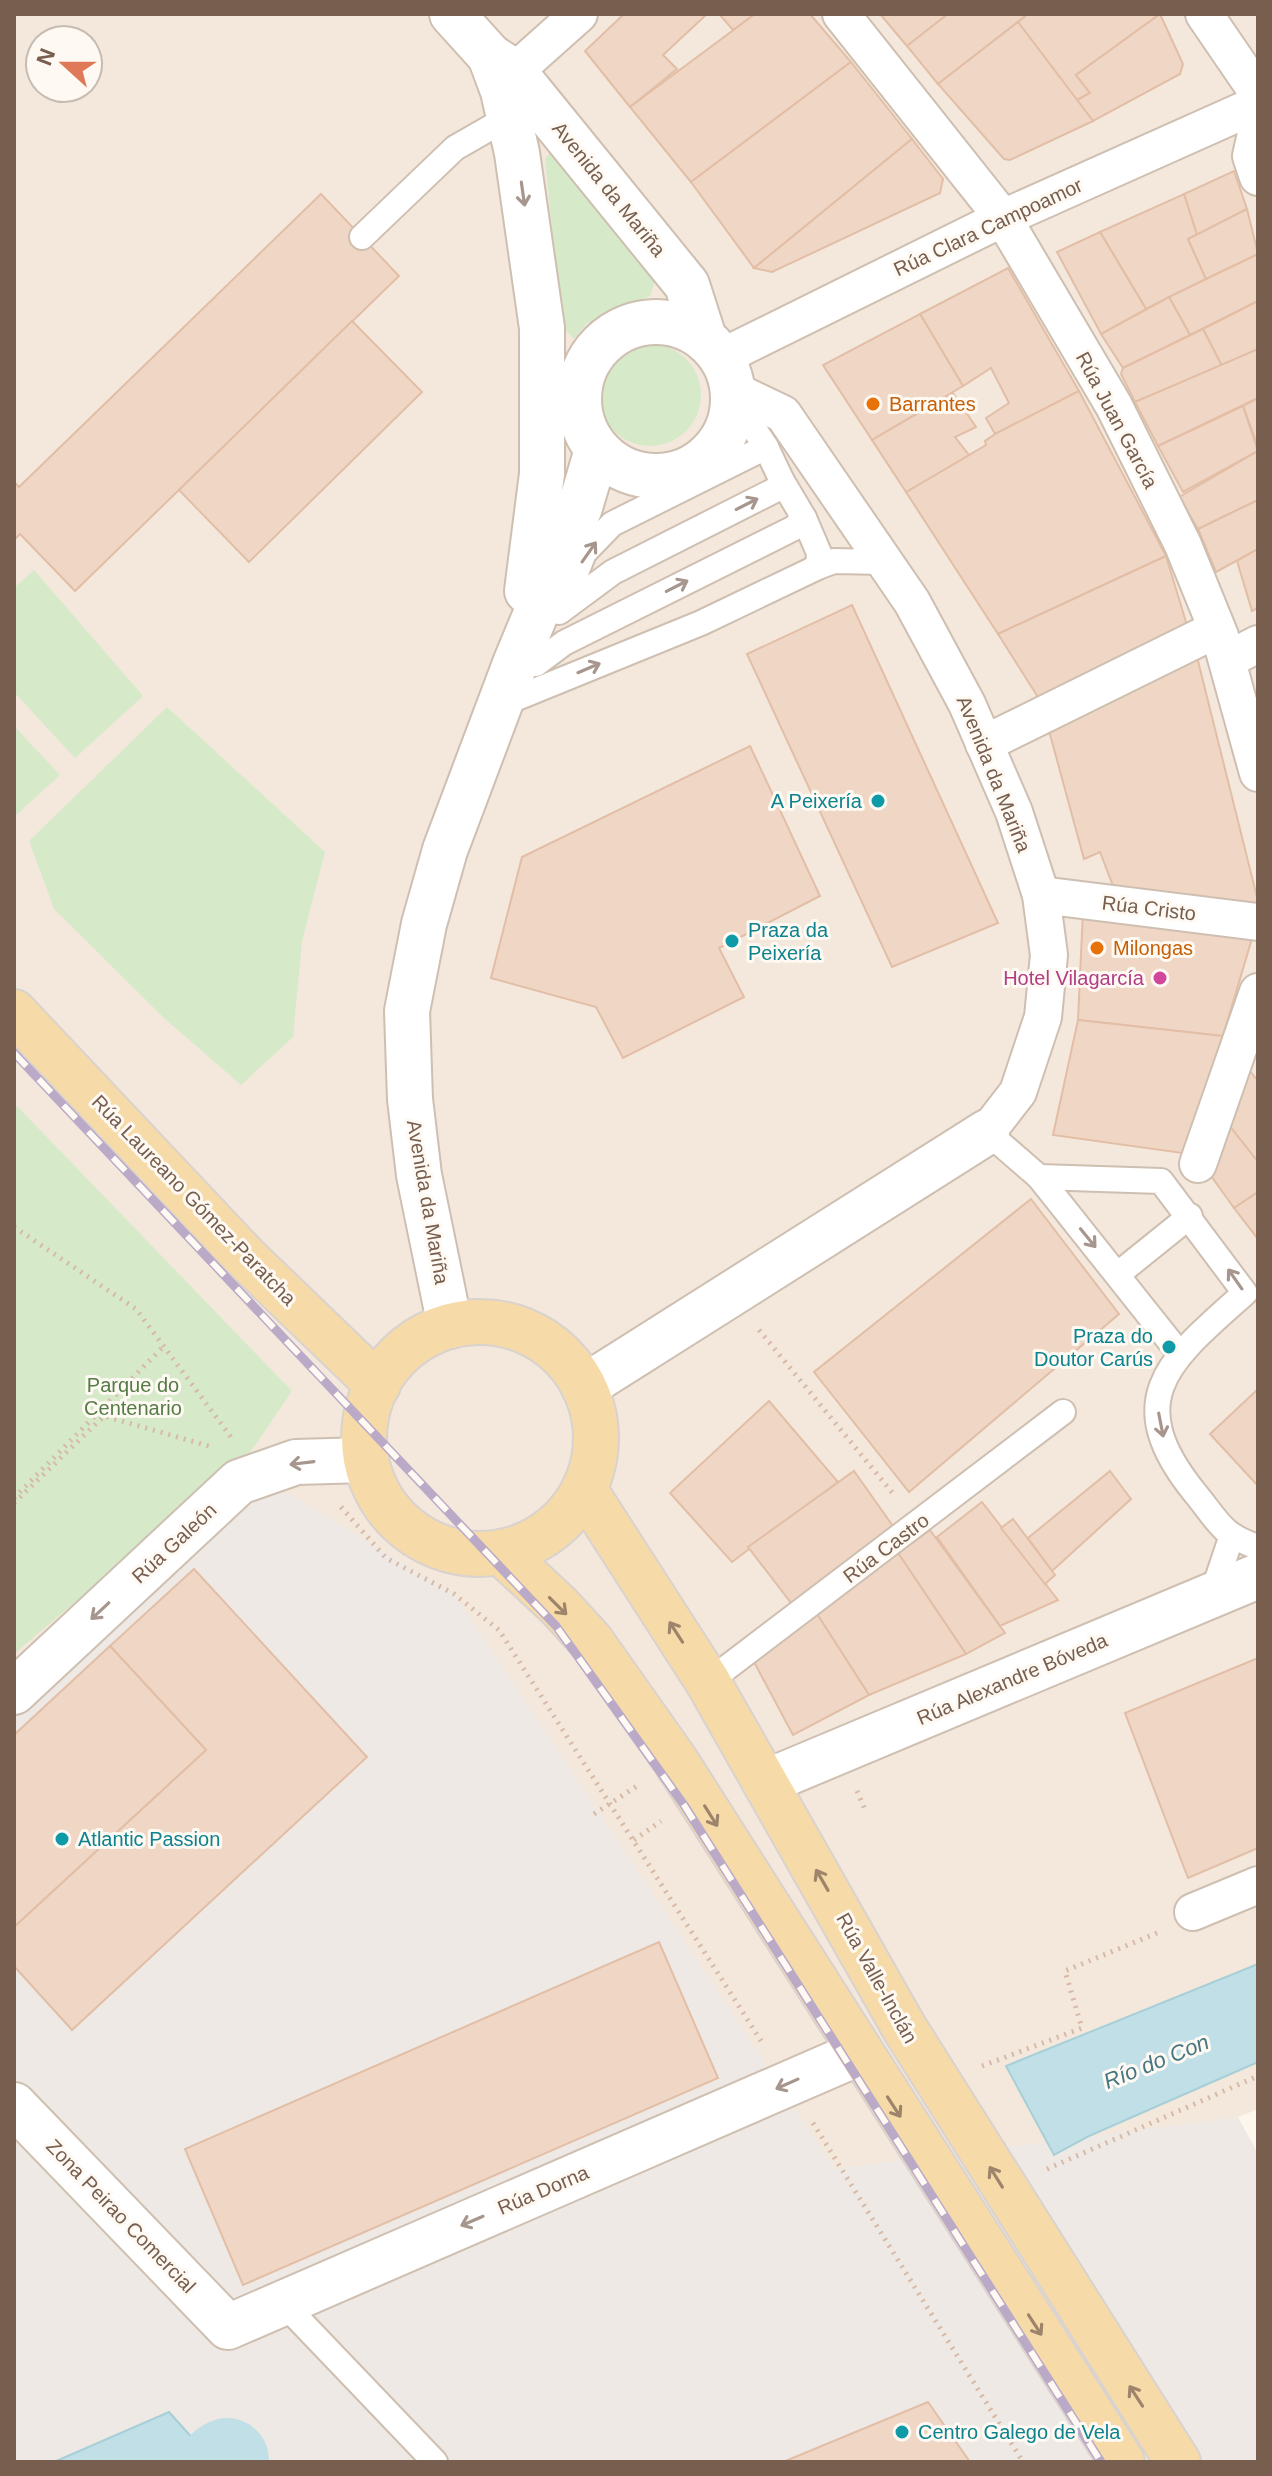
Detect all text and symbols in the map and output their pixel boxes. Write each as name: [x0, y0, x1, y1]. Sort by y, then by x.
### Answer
north arrow: [24, 24, 104, 104]
text: N: [31, 45, 60, 69]
street label: Avenida da Mariña: [548, 117, 670, 261]
street label: Rúa Clara Campoamor: [890, 173, 1086, 280]
one-way arrow: [516, 181, 531, 206]
street label: Rúa Juan García: [1072, 348, 1163, 493]
place label: Barrantes: [889, 393, 976, 415]
marker: Barrantes: [864, 395, 882, 413]
one-way arrow: [735, 495, 759, 511]
one-way arrow: [580, 542, 597, 563]
one-way arrow: [665, 578, 689, 594]
one-way arrow: [576, 660, 601, 675]
street label: Avenida da Mariña: [953, 693, 1036, 856]
place label: A Peixería: [771, 790, 863, 812]
marker: A Peixería: [869, 792, 887, 810]
street label: Rúa Cristo: [1101, 891, 1197, 925]
place label: Praza da Peixería: [748, 919, 829, 964]
marker: Praza da Peixería: [723, 932, 741, 950]
place label: Milongas: [1113, 937, 1193, 959]
marker: Milongas: [1088, 939, 1106, 957]
place label: Hotel Vilagarcía: [1003, 967, 1145, 989]
marker: Hotel Vilagarcía: [1151, 969, 1169, 987]
street label: Rúa Laureano Gómez-Paratcha: [88, 1090, 301, 1310]
street label: Avenida da Mariña: [403, 1118, 453, 1287]
one-way arrow: [1079, 1227, 1097, 1247]
one-way arrow: [1227, 1269, 1244, 1290]
place label: Praza do Doutor Carús: [1034, 1325, 1153, 1370]
marker: Praza do Doutor Carús: [1160, 1338, 1178, 1356]
park label: Parque do Centenario: [84, 1374, 182, 1419]
one-way arrow: [1154, 1412, 1169, 1438]
one-way arrow: [289, 1456, 315, 1471]
street label: Rúa Galeón: [127, 1499, 221, 1587]
street label: Rúa Castro: [839, 1509, 933, 1587]
one-way arrow: [548, 1596, 567, 1615]
one-way arrow: [91, 1602, 111, 1620]
one-way arrow: [667, 1621, 683, 1644]
street label: Rúa Alexandre Bóveda: [914, 1629, 1111, 1729]
one-way arrow: [702, 1804, 719, 1826]
place label: Atlantic Passion: [78, 1828, 220, 1850]
marker: Atlantic Passion: [53, 1830, 71, 1848]
one-way arrow: [814, 1869, 830, 1892]
street label: Rúa Valle-Inclán: [832, 1909, 922, 2047]
water label: Río do Con: [1100, 2029, 1212, 2094]
one-way arrow: [775, 2077, 800, 2092]
one-way arrow: [886, 2095, 902, 2118]
street label: Zona Peirao Comercial: [42, 2135, 200, 2297]
street label: Rúa Dorna: [494, 2161, 593, 2219]
one-way arrow: [988, 2166, 1005, 2188]
one-way arrow: [460, 2214, 484, 2229]
one-way arrow: [1027, 2313, 1043, 2336]
one-way arrow: [1127, 2385, 1143, 2408]
place label: Centro Galego de Vela: [918, 2421, 1121, 2443]
marker: Centro Galego de Vela: [893, 2423, 911, 2441]

